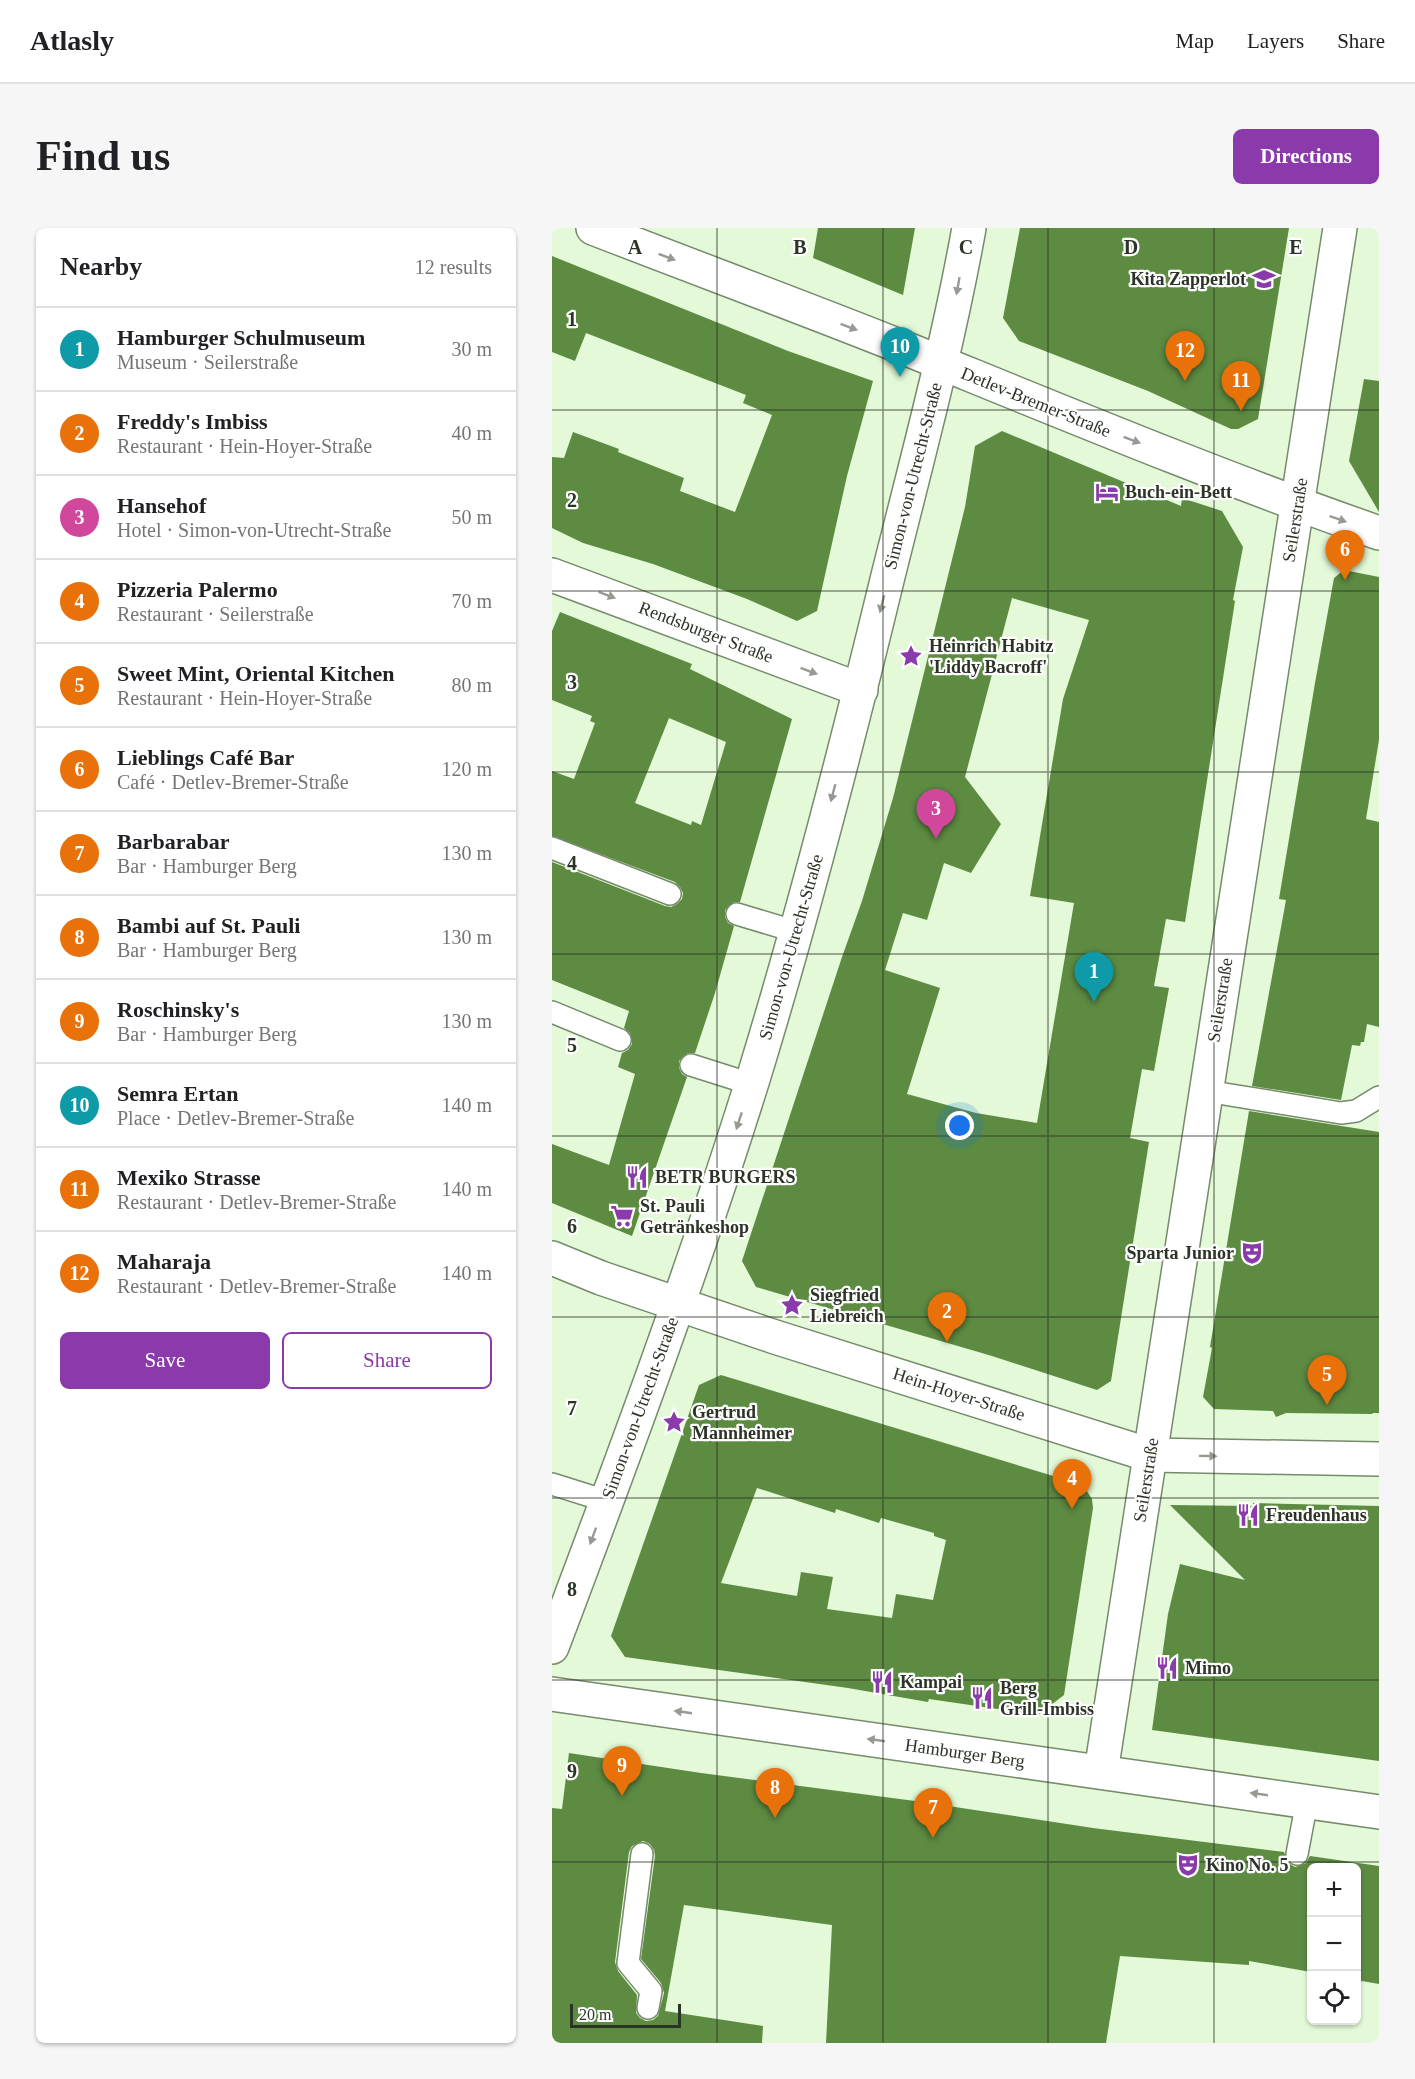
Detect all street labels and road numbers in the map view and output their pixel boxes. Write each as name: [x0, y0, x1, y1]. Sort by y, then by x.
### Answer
street label: Detlev-Bremer-Straße: [958, 363, 1114, 441]
street label: Simon-von-Utrecht-Straße: [880, 380, 946, 572]
street label: Seilerstraße: [1278, 476, 1312, 564]
street label: Rendsburger Straße: [636, 597, 776, 667]
street label: Simon-von-Utrecht-Straße: [755, 852, 827, 1042]
street label: Seilerstraße: [1203, 956, 1237, 1044]
street label: Simon-von-Utrecht-Straße: [598, 1314, 682, 1502]
street label: Hein-Hoyer-Straße: [890, 1363, 1028, 1425]
street label: Seilerstraße: [1129, 1436, 1163, 1524]
street label: Hamburger Berg: [904, 1735, 1026, 1771]

